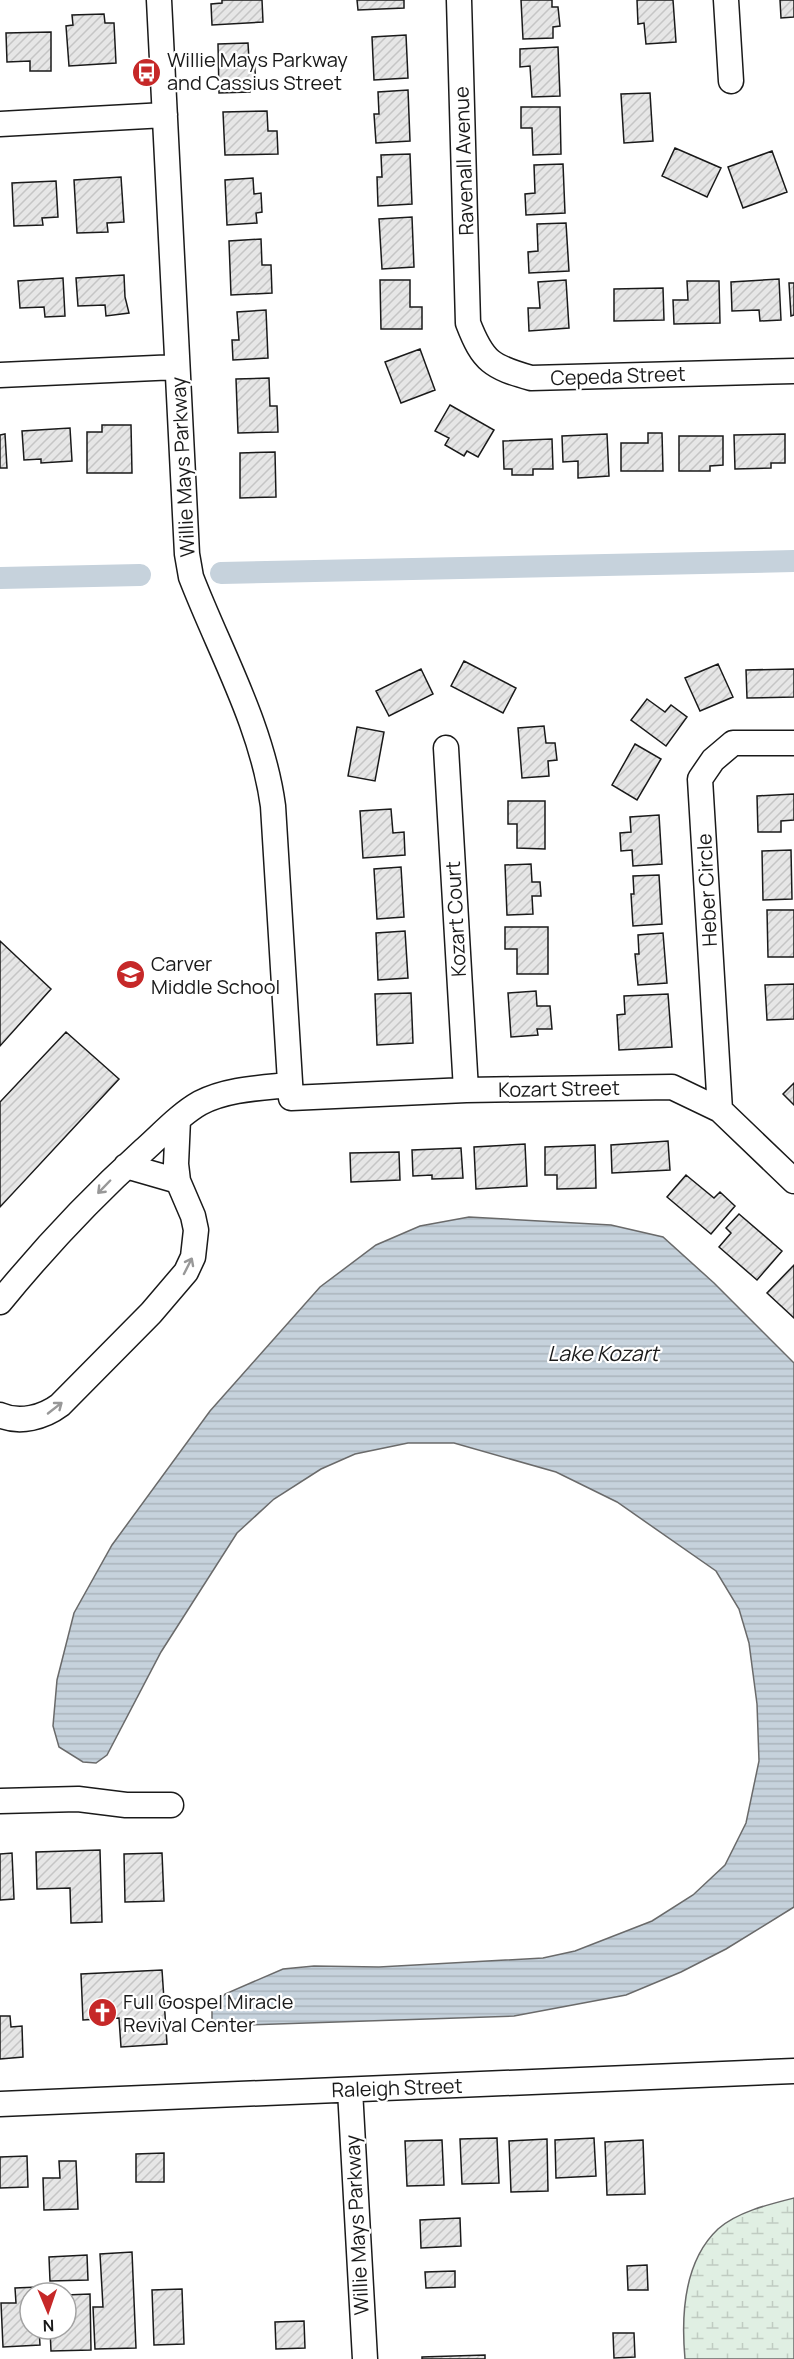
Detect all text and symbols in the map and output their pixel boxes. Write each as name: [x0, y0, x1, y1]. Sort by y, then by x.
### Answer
place label: Willie Mays Parkway and Cassius Street: [167, 46, 348, 96]
bus stop icon: Willie Mays Parkway and Cassius Street: [130, 56, 162, 88]
street label: Ravenall Avenue: [447, 86, 480, 236]
street label: Cepeda Street: [550, 360, 686, 391]
street label: Willie Mays Parkway: [164, 376, 201, 558]
street label: Heber Circle: [690, 833, 723, 947]
street label: Kozart Court: [439, 860, 472, 978]
place label: Carver Middle School: [151, 950, 280, 1000]
school or university icon: Carver Middle School: [114, 959, 146, 991]
street label: Kozart Street: [498, 1074, 620, 1103]
one-way arrow: [97, 1179, 111, 1194]
one-way arrow: [183, 1258, 194, 1276]
water label: Lake Kozart: [548, 1339, 661, 1367]
one-way arrow: [47, 1402, 63, 1415]
place label: Full Gospel Miracle Revival Center: [123, 1988, 293, 2038]
church icon: Full Gospel Miracle Revival Center: [86, 1997, 118, 2029]
street label: Raleigh Street: [331, 2072, 463, 2103]
street label: Willie Mays Parkway: [338, 2134, 375, 2316]
north arrow: [18, 2281, 78, 2341]
text: N: [42, 2315, 55, 2337]

